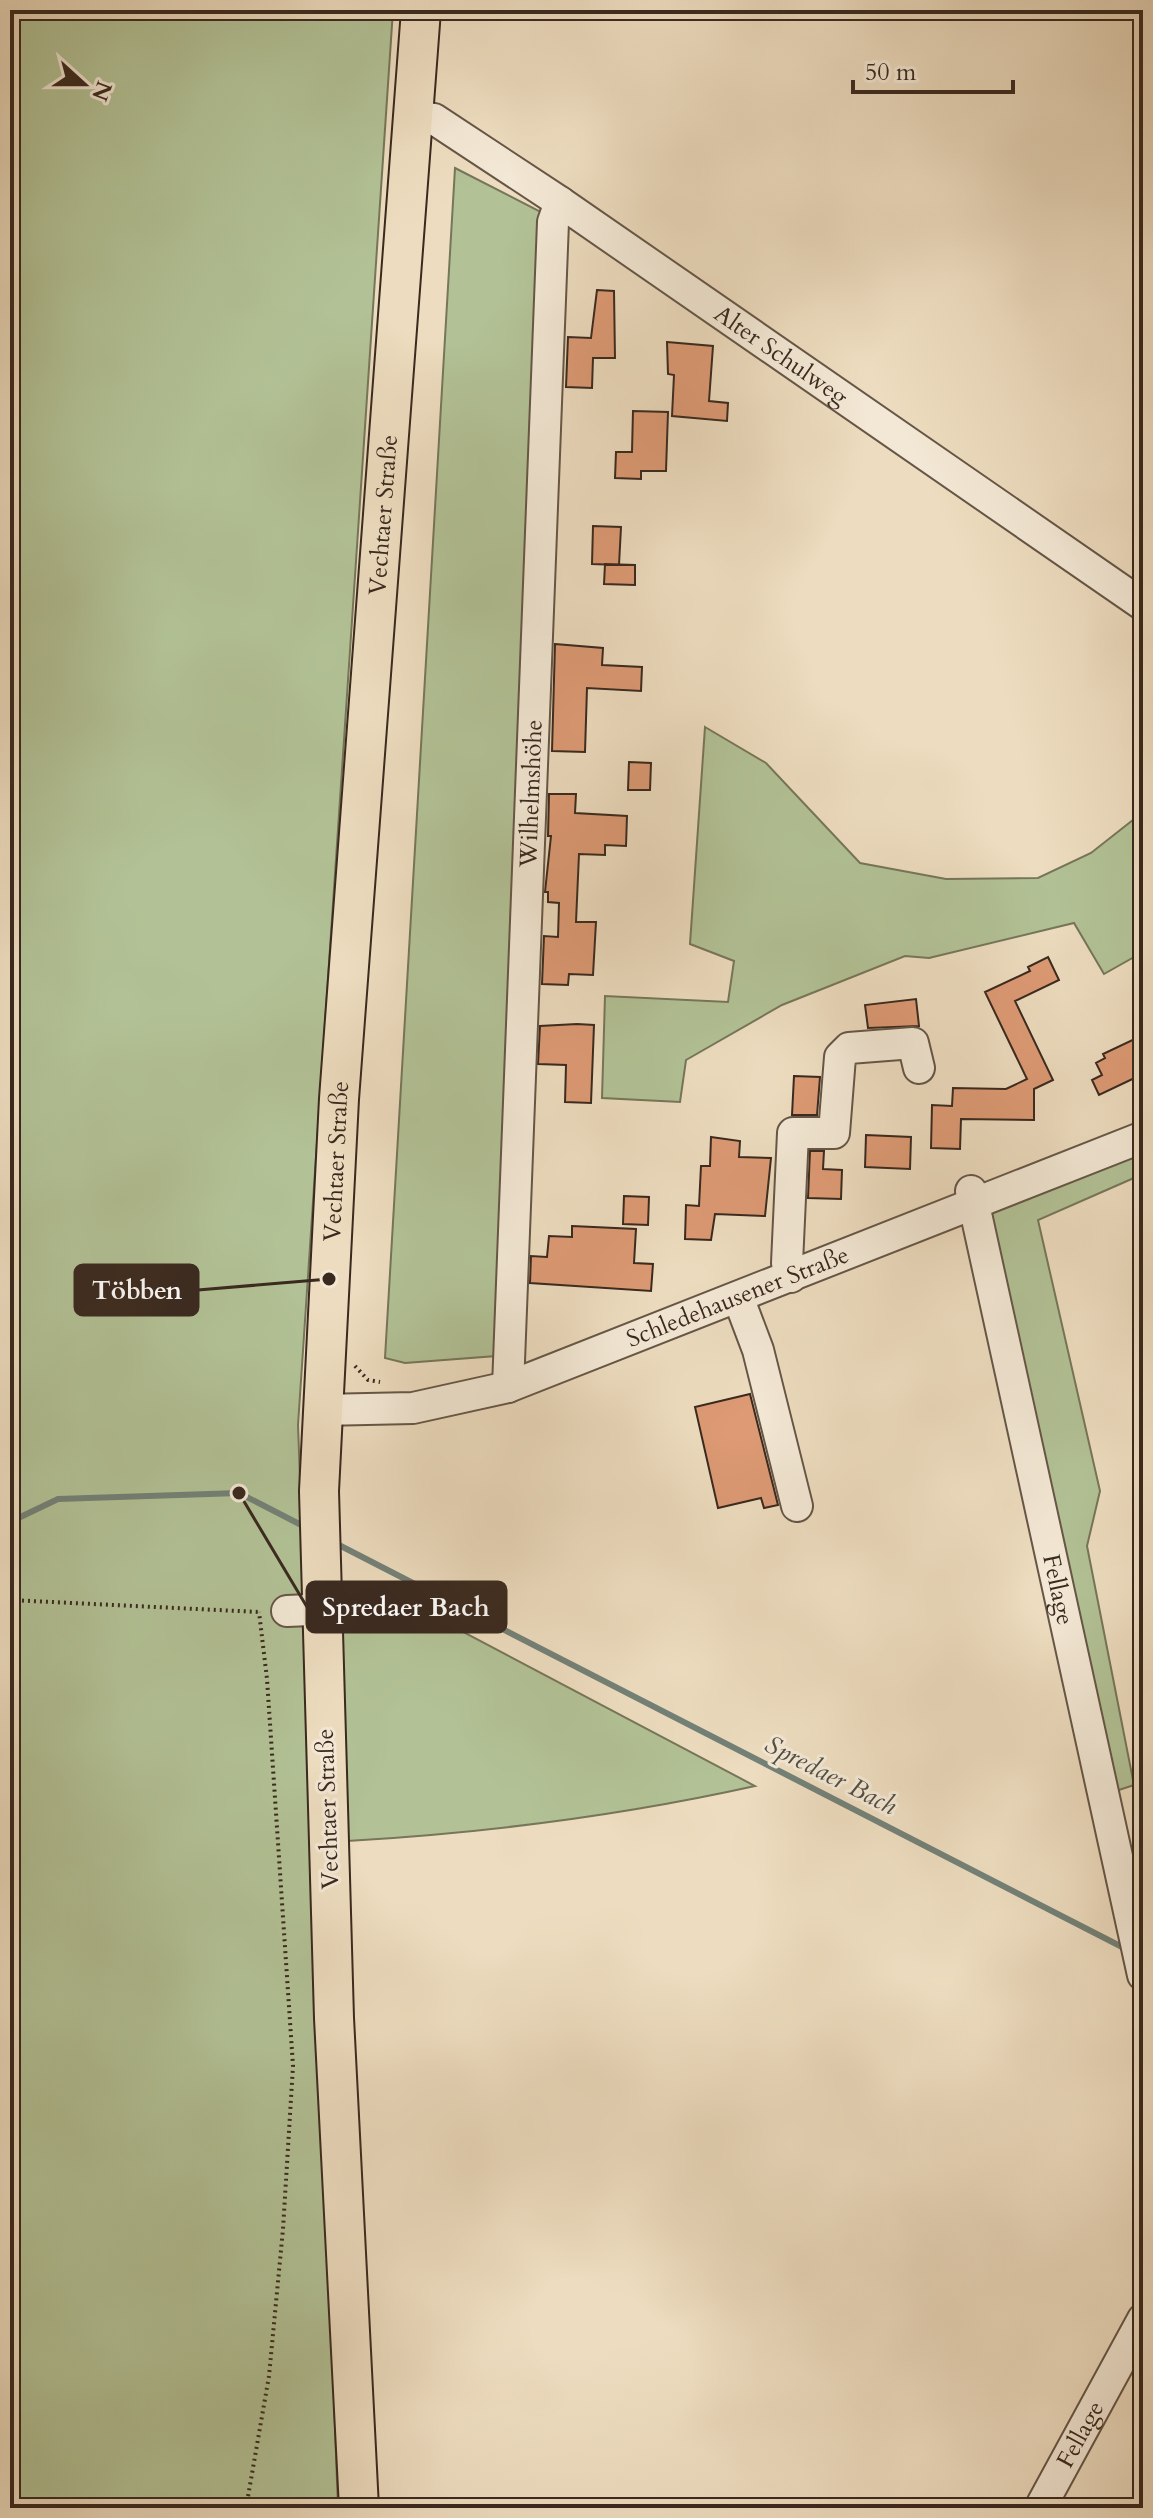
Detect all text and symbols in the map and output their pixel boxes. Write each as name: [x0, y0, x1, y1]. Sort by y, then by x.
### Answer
north arrow: [44, 44, 124, 124]
scale bar: [853, 44, 1013, 94]
text: 50 m: [865, 56, 917, 89]
text: N: [84, 77, 119, 105]
street label: Alter Schulweg: [708, 297, 855, 413]
street label: Vechtaer Straße: [360, 434, 405, 596]
street label: Wilhelmshöhe: [512, 719, 550, 869]
street label: Vechtaer Straße: [315, 1080, 357, 1242]
street label: Schledehausener Straße: [622, 1238, 853, 1355]
callout: Többen: [75, 1265, 198, 1315]
text: Többen: [92, 1273, 182, 1308]
street label: Fellage: [1035, 1551, 1082, 1628]
callout: Spredaer Bach: [307, 1582, 506, 1632]
text: Spredaer Bach: [322, 1590, 490, 1625]
water label: Spredaer Bach: [759, 1727, 903, 1823]
street label: Vechtaer Straße: [309, 1728, 347, 1890]
street label: Fellage: [1049, 2395, 1112, 2474]

